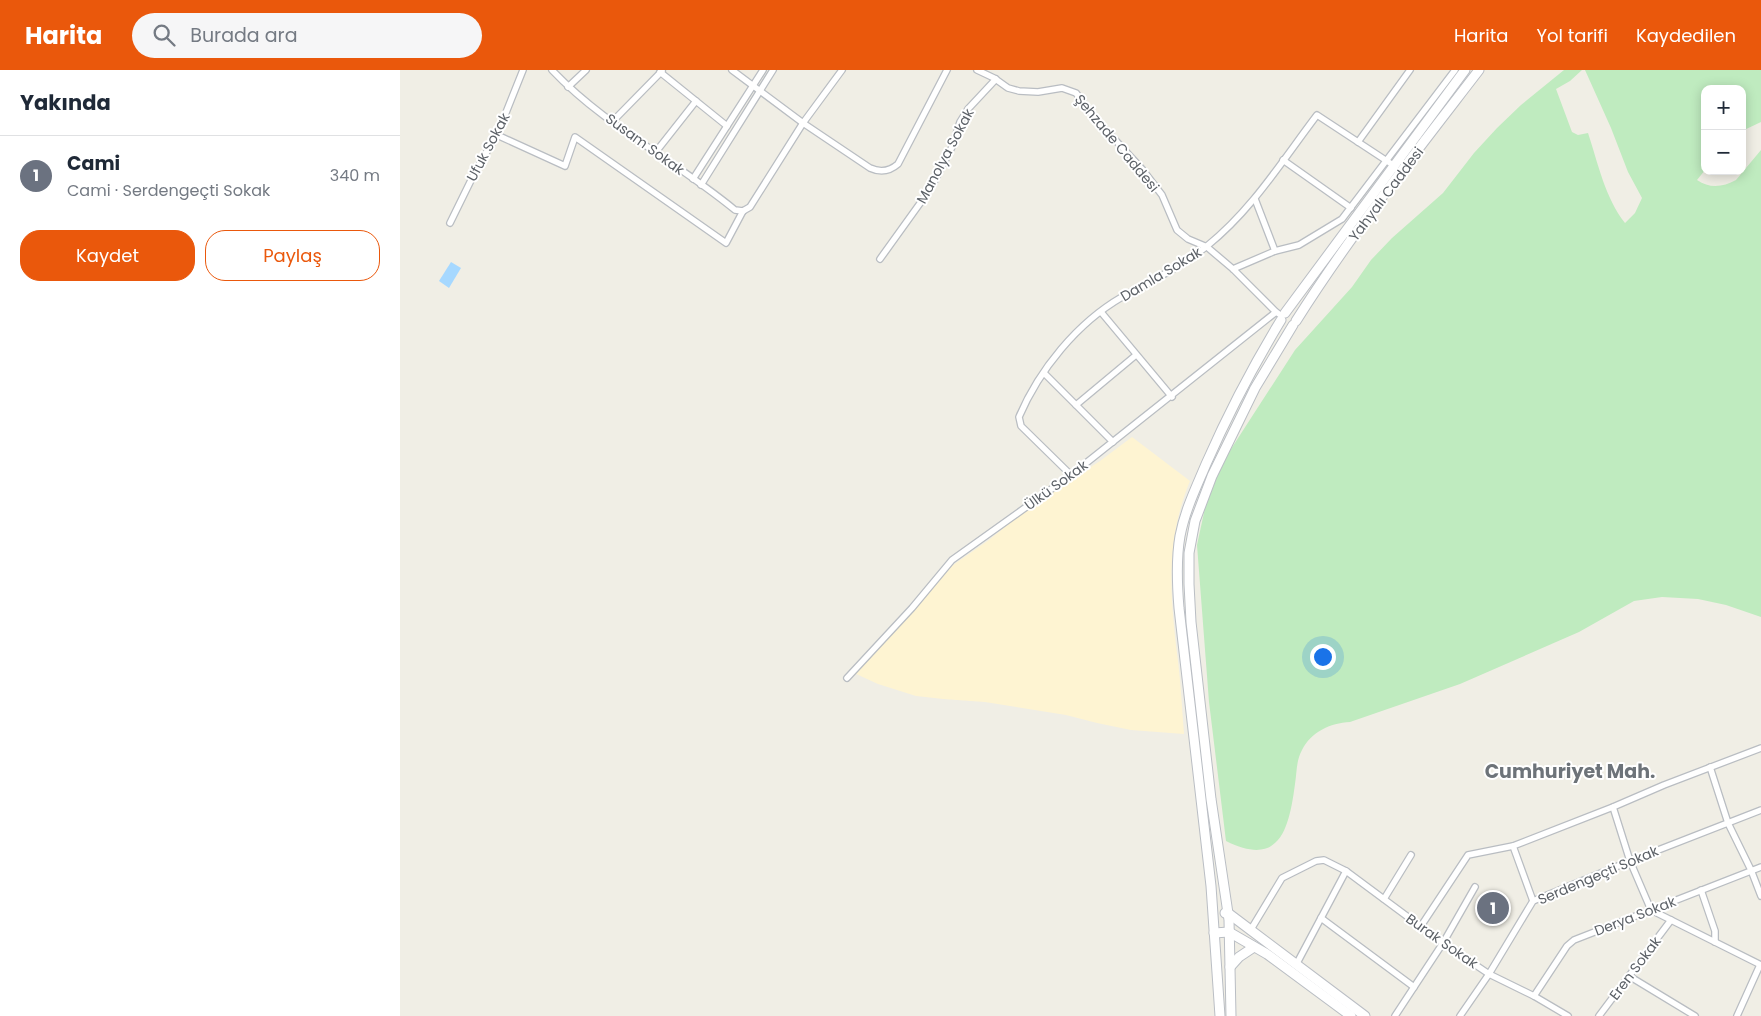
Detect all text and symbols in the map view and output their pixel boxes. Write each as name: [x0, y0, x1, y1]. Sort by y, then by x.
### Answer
search box: [132, 13, 482, 58]
text: Harita: [25, 19, 102, 52]
icon: search: [150, 21, 178, 49]
text: Burada ara: [190, 22, 298, 49]
text: Harita: [1454, 23, 1508, 48]
text: Yol tarifi: [1536, 23, 1608, 48]
text: Kaydedilen: [1636, 23, 1736, 48]
map controls: [1701, 85, 1746, 175]
button: +: [1701, 85, 1746, 130]
text: Yakında: [20, 88, 111, 117]
street label: Şehzade Caddesi: [1070, 90, 1164, 196]
street label: Manolya Sokak: [912, 104, 979, 207]
street label: Ufuk Sokak: [462, 108, 515, 185]
street label: Susam Sokak: [601, 109, 689, 180]
button: −: [1701, 130, 1746, 175]
street label: Yahyalı Caddesi: [1344, 143, 1428, 245]
text: Cami: [67, 150, 120, 177]
text: 1: [33, 164, 39, 187]
text: 340 m: [330, 164, 380, 187]
text: Cami · Serdengeçti Sokak: [67, 179, 270, 202]
button: Kaydet: [20, 230, 195, 281]
button: Paylaş: [205, 230, 380, 281]
street label: Damla Sokak: [1117, 241, 1206, 306]
street label: Ülkü Sokak: [1020, 455, 1092, 515]
your location: [1310, 644, 1336, 670]
district label: Cumhuriyet Mah.: [1485, 758, 1655, 785]
street label: Serdengeçti Sokak: [1535, 840, 1662, 909]
pin: 1: [1477, 889, 1509, 927]
street label: Derya Sokak: [1591, 891, 1679, 941]
street label: Burak Sokak: [1402, 909, 1483, 974]
street label: Eren Sokak: [1604, 931, 1666, 1004]

